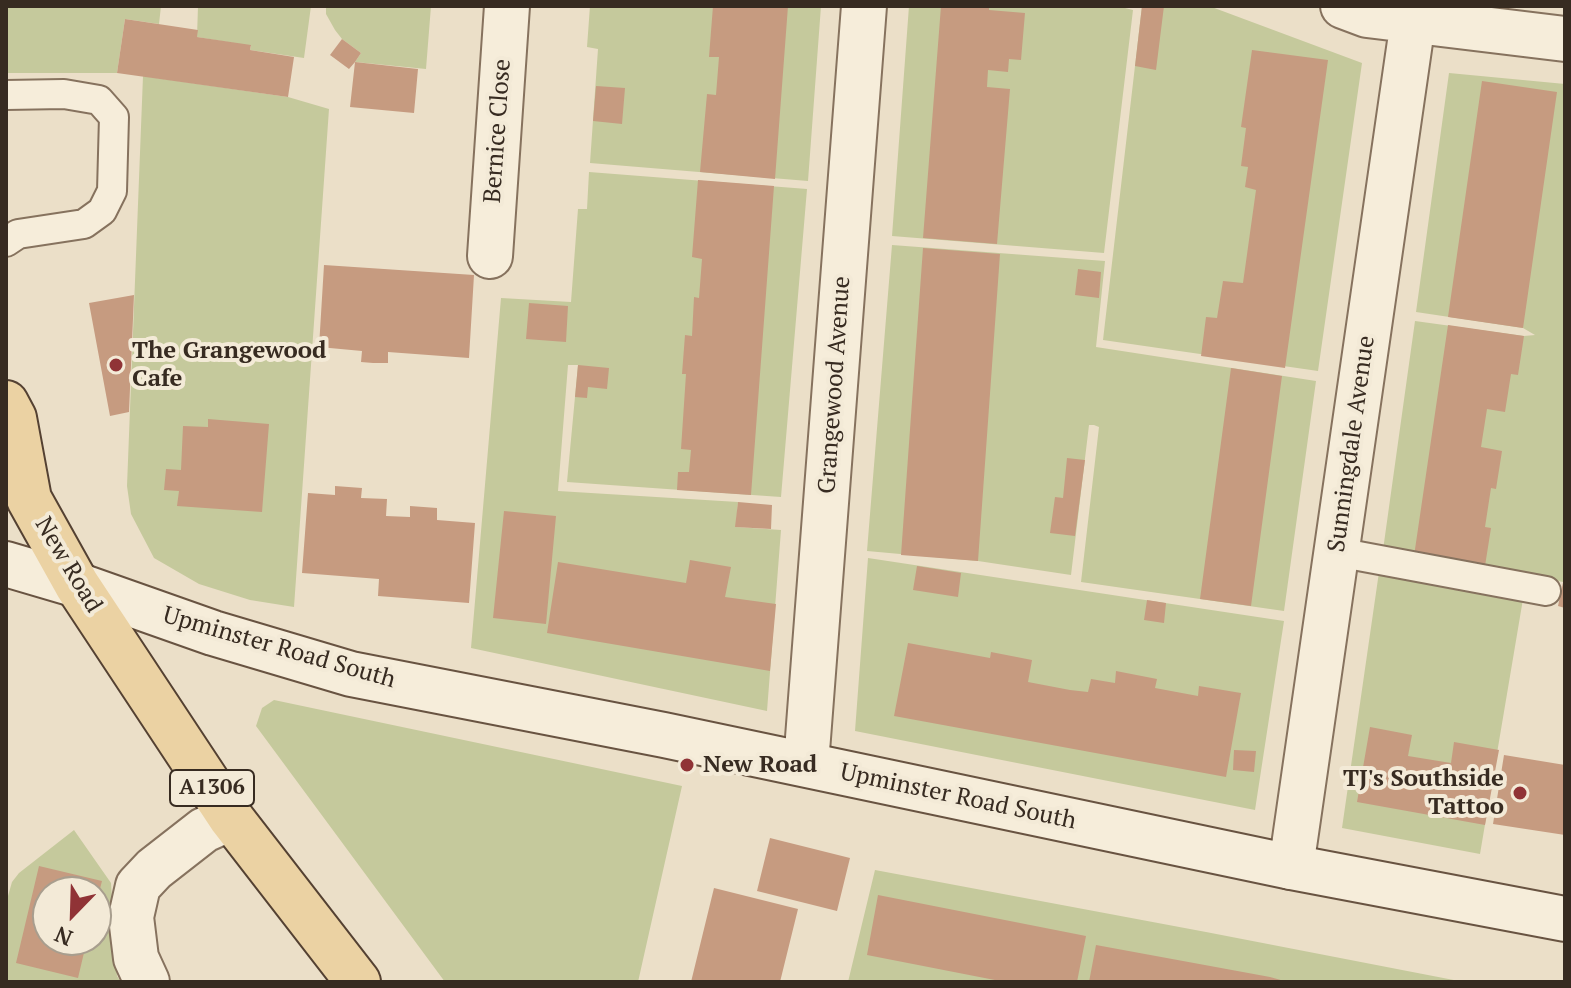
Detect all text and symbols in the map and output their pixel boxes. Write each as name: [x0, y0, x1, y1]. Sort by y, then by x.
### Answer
street label: Bernice Close: [479, 58, 517, 204]
street label: Grangewood Avenue: [813, 275, 857, 495]
street label: Sunningdale Avenue: [1323, 334, 1381, 554]
place label: The Grangewood Cafe: [132, 337, 326, 393]
marker: The Grangewood Cafe: [107, 356, 125, 374]
street label: New Road: [28, 512, 108, 618]
street label: Upminster Road South: [159, 601, 399, 695]
place label: New Road: [703, 751, 817, 779]
marker: New Road: [678, 756, 696, 774]
street label: Upminster Road South: [837, 758, 1079, 836]
place label: TJ's Southside Tattoo: [1343, 765, 1504, 821]
road number: A1306: [170, 770, 254, 806]
marker: TJ's Southside Tattoo: [1511, 784, 1529, 802]
north arrow: [32, 876, 112, 956]
text: N: [50, 920, 77, 953]

